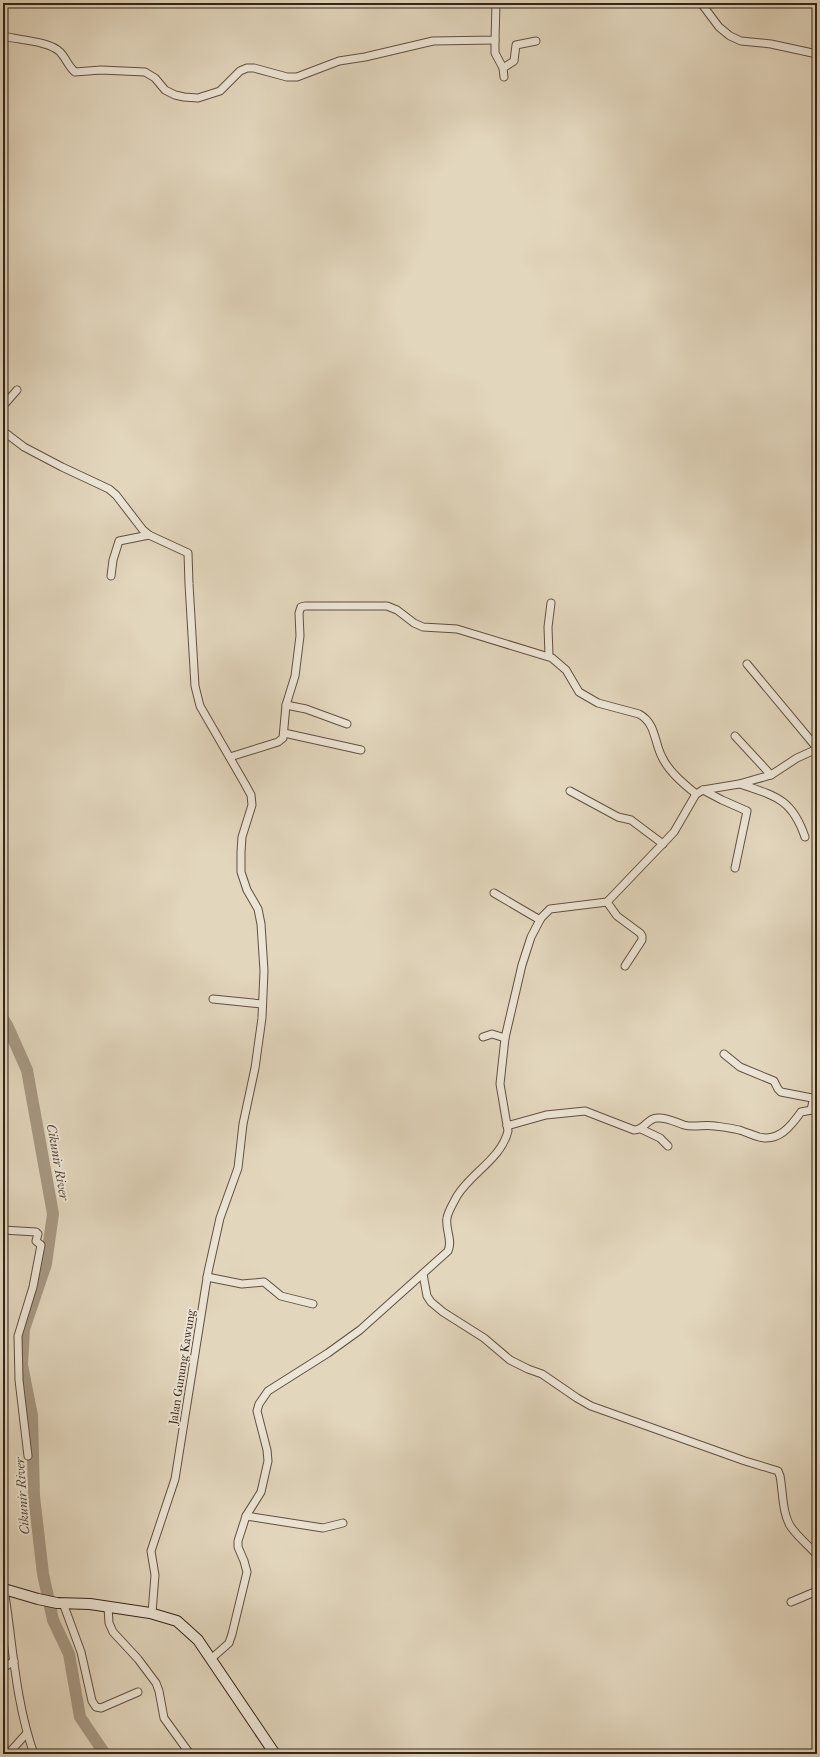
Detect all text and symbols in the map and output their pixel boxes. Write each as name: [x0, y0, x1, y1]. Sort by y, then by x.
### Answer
water label: Cikunir River: [44, 1123, 72, 1202]
street label: Jalan Gunung Kawung: [166, 1308, 198, 1427]
water label: Cikunir River: [12, 1456, 32, 1535]

